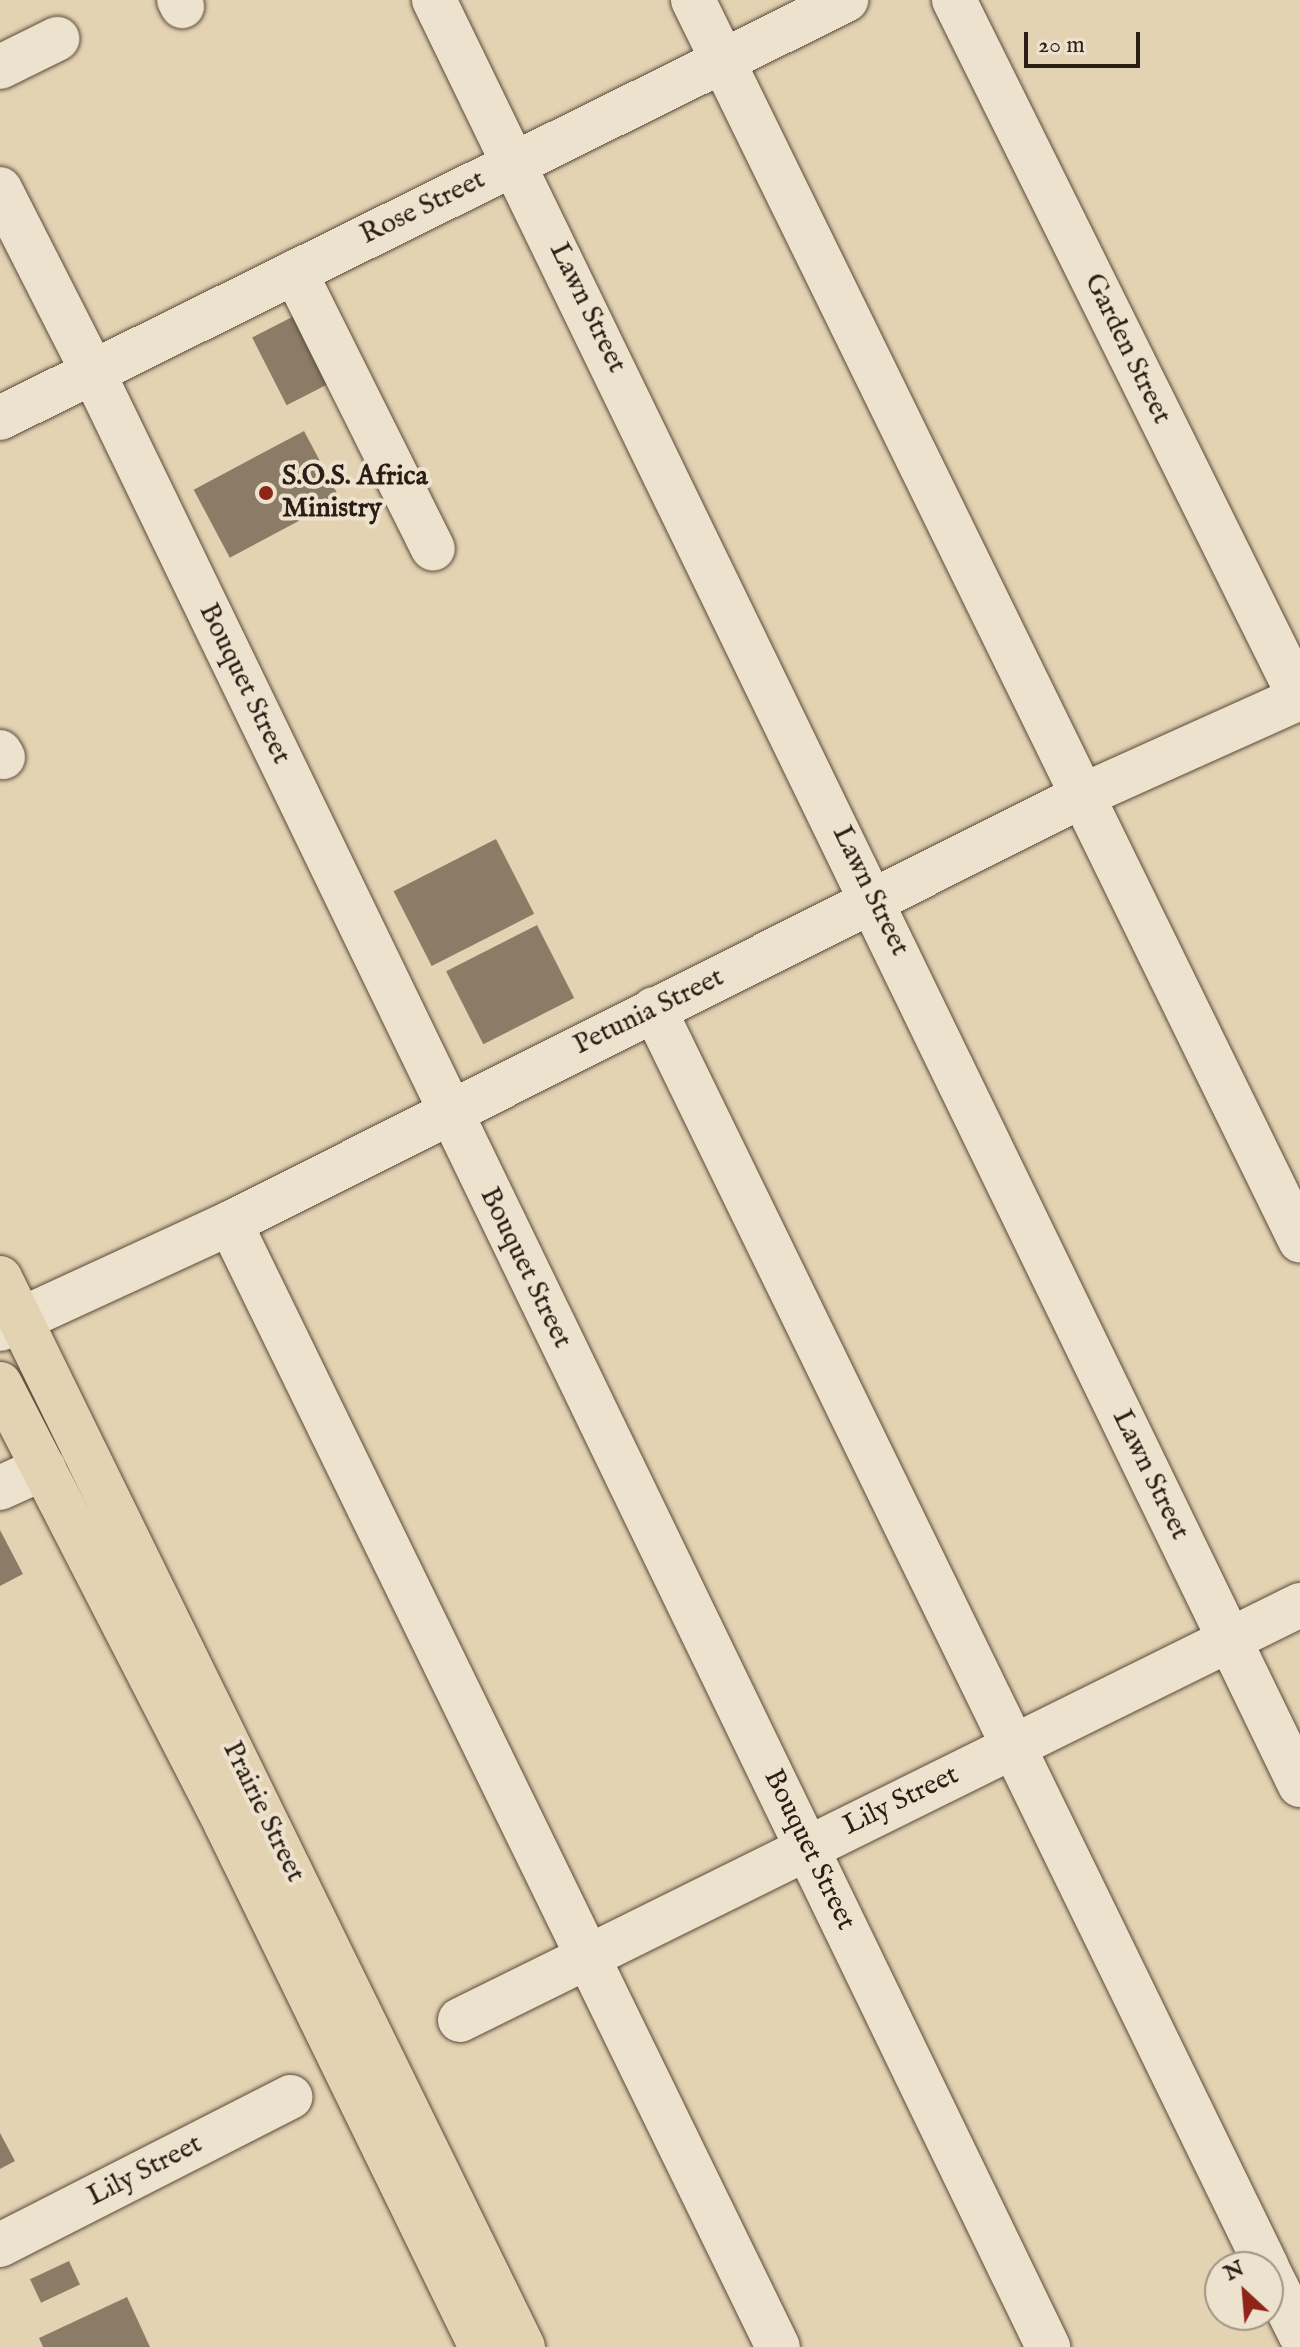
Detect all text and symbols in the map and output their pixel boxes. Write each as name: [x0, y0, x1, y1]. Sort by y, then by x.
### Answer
scale bar: [1028, 16, 1144, 66]
text: 20 m: [1038, 30, 1085, 61]
street label: Rose Street: [355, 163, 491, 253]
street label: Lawn Street: [541, 237, 633, 379]
street label: Garden Street: [1076, 268, 1178, 430]
place label: S.O.S. Africa Ministry: [282, 460, 428, 526]
marker: S.O.S. Africa Ministry: [257, 484, 275, 502]
street label: Bouquet Street: [191, 598, 297, 770]
street label: Lawn Street: [824, 820, 916, 962]
street label: Petunia Street: [568, 961, 730, 1063]
street label: Bouquet Street: [472, 1182, 578, 1354]
street label: Lawn Street: [1104, 1404, 1196, 1546]
street label: Prairie Street: [215, 1736, 311, 1888]
street label: Lily Street: [838, 1759, 964, 1843]
street label: Bouquet Street: [756, 1764, 862, 1936]
street label: Lily Street: [82, 2128, 208, 2214]
north arrow: [1204, 2251, 1284, 2331]
text: N: [1220, 2254, 1249, 2288]

